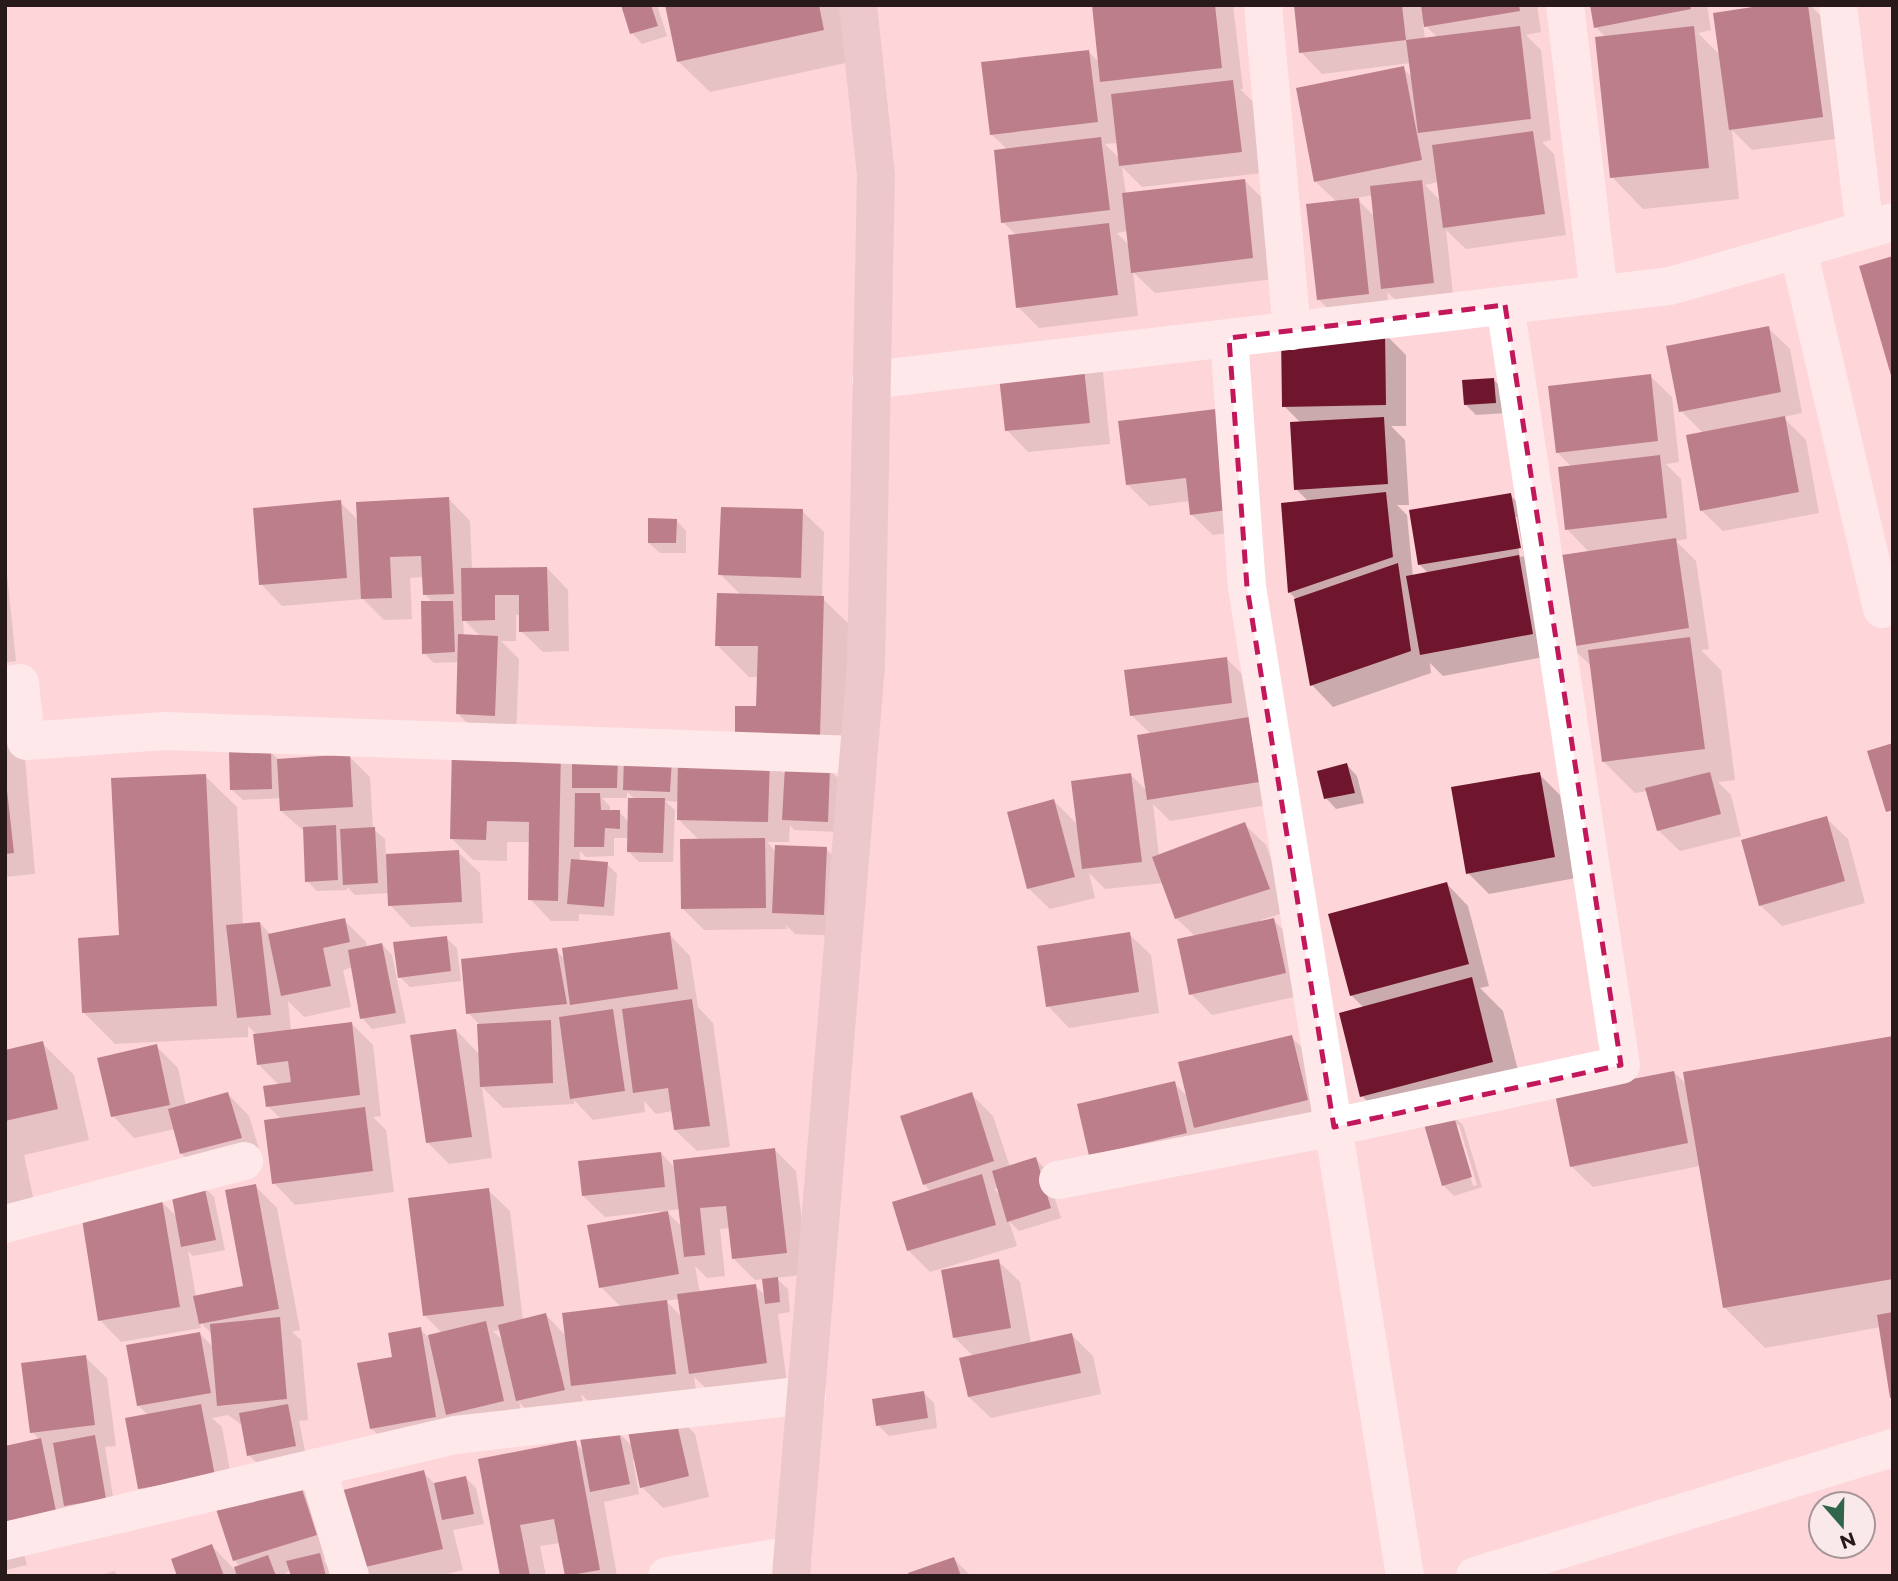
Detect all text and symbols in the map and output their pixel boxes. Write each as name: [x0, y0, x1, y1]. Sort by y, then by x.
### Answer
north arrow: [1807, 1490, 1877, 1560]
text: N: [1836, 1527, 1859, 1554]

